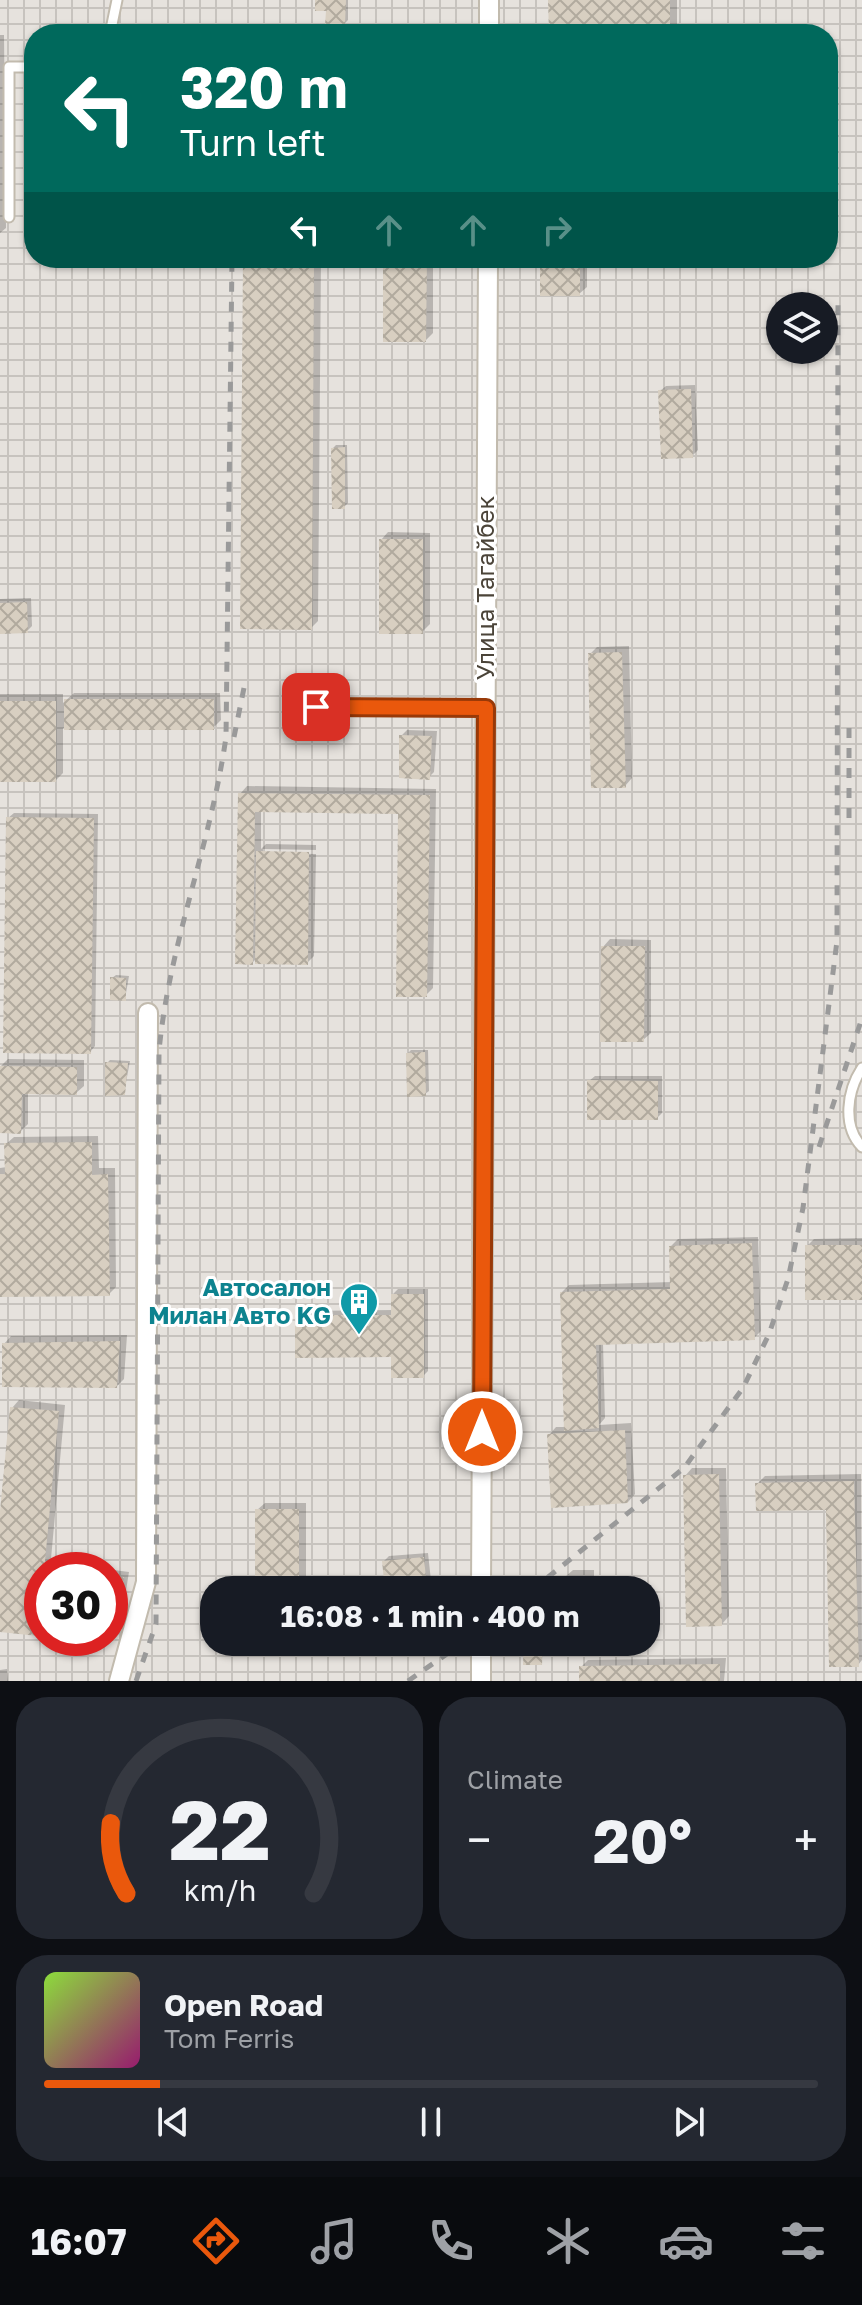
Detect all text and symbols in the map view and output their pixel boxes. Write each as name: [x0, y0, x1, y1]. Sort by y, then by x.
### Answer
text: 320 m: [180, 53, 348, 120]
icon: left: [48, 56, 152, 160]
text: Turn left: [180, 121, 326, 164]
icon: left: [283, 208, 327, 252]
icon: ahead: [367, 208, 411, 252]
icon: ahead: [451, 208, 495, 252]
icon: right: [535, 208, 579, 252]
map controls: [766, 292, 838, 364]
button: layers: [766, 292, 838, 364]
street label: Улица Тагайбек: [470, 496, 499, 680]
pin: [282, 673, 350, 741]
icon: arrive: [294, 685, 338, 729]
place label: Автосалон Милан Авто KG: [148, 1272, 331, 1329]
building icon: Автосалон Милан Авто KG: [338, 1281, 380, 1336]
position arrow: [440, 1390, 524, 1474]
speed limit sign: 30: [24, 1552, 128, 1656]
text: 16:08 · 1 min · 400 m: [280, 1598, 580, 1634]
text: Climate: [467, 1764, 563, 1795]
text: 22: [169, 1778, 270, 1878]
text: 20°: [593, 1804, 692, 1876]
text: −: [467, 1813, 491, 1866]
text: +: [794, 1813, 818, 1866]
text: km/h: [183, 1873, 256, 1907]
text: Open Road: [164, 1987, 323, 2023]
text: Tom Ferris: [164, 2023, 294, 2054]
icon: previous: [151, 2100, 195, 2144]
icon: pause: [409, 2100, 453, 2144]
icon: next: [667, 2100, 711, 2144]
icon: directions: [188, 2213, 244, 2269]
icon: music: [306, 2213, 362, 2269]
icon: phone: [423, 2213, 479, 2269]
icon: climate: [540, 2213, 596, 2269]
icon: car: [658, 2213, 714, 2269]
icon: filters: [775, 2213, 831, 2269]
text: 16:07: [31, 2220, 127, 2263]

